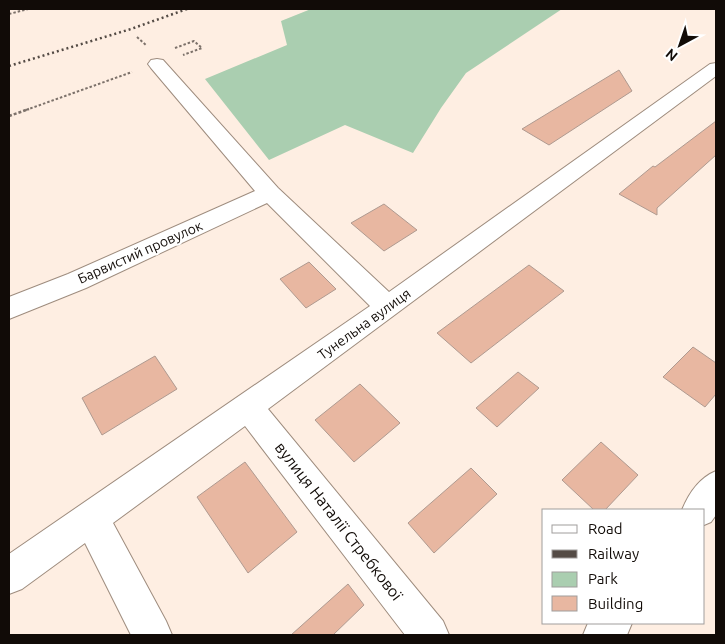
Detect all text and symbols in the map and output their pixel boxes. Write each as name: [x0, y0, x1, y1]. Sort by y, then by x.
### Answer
north arrow: [655, 20, 705, 70]
text: N: [662, 45, 681, 64]
street label: Барвистий провулок: [75, 217, 205, 287]
street label: Тунельна вулиця: [315, 285, 413, 363]
street label: вулиця Наталії Стребкової: [272, 438, 407, 605]
legend: [542, 509, 705, 624]
text: Road: [588, 520, 623, 537]
text: Railway: [588, 545, 639, 562]
text: Park: [588, 570, 618, 587]
text: Building: [588, 595, 643, 612]

